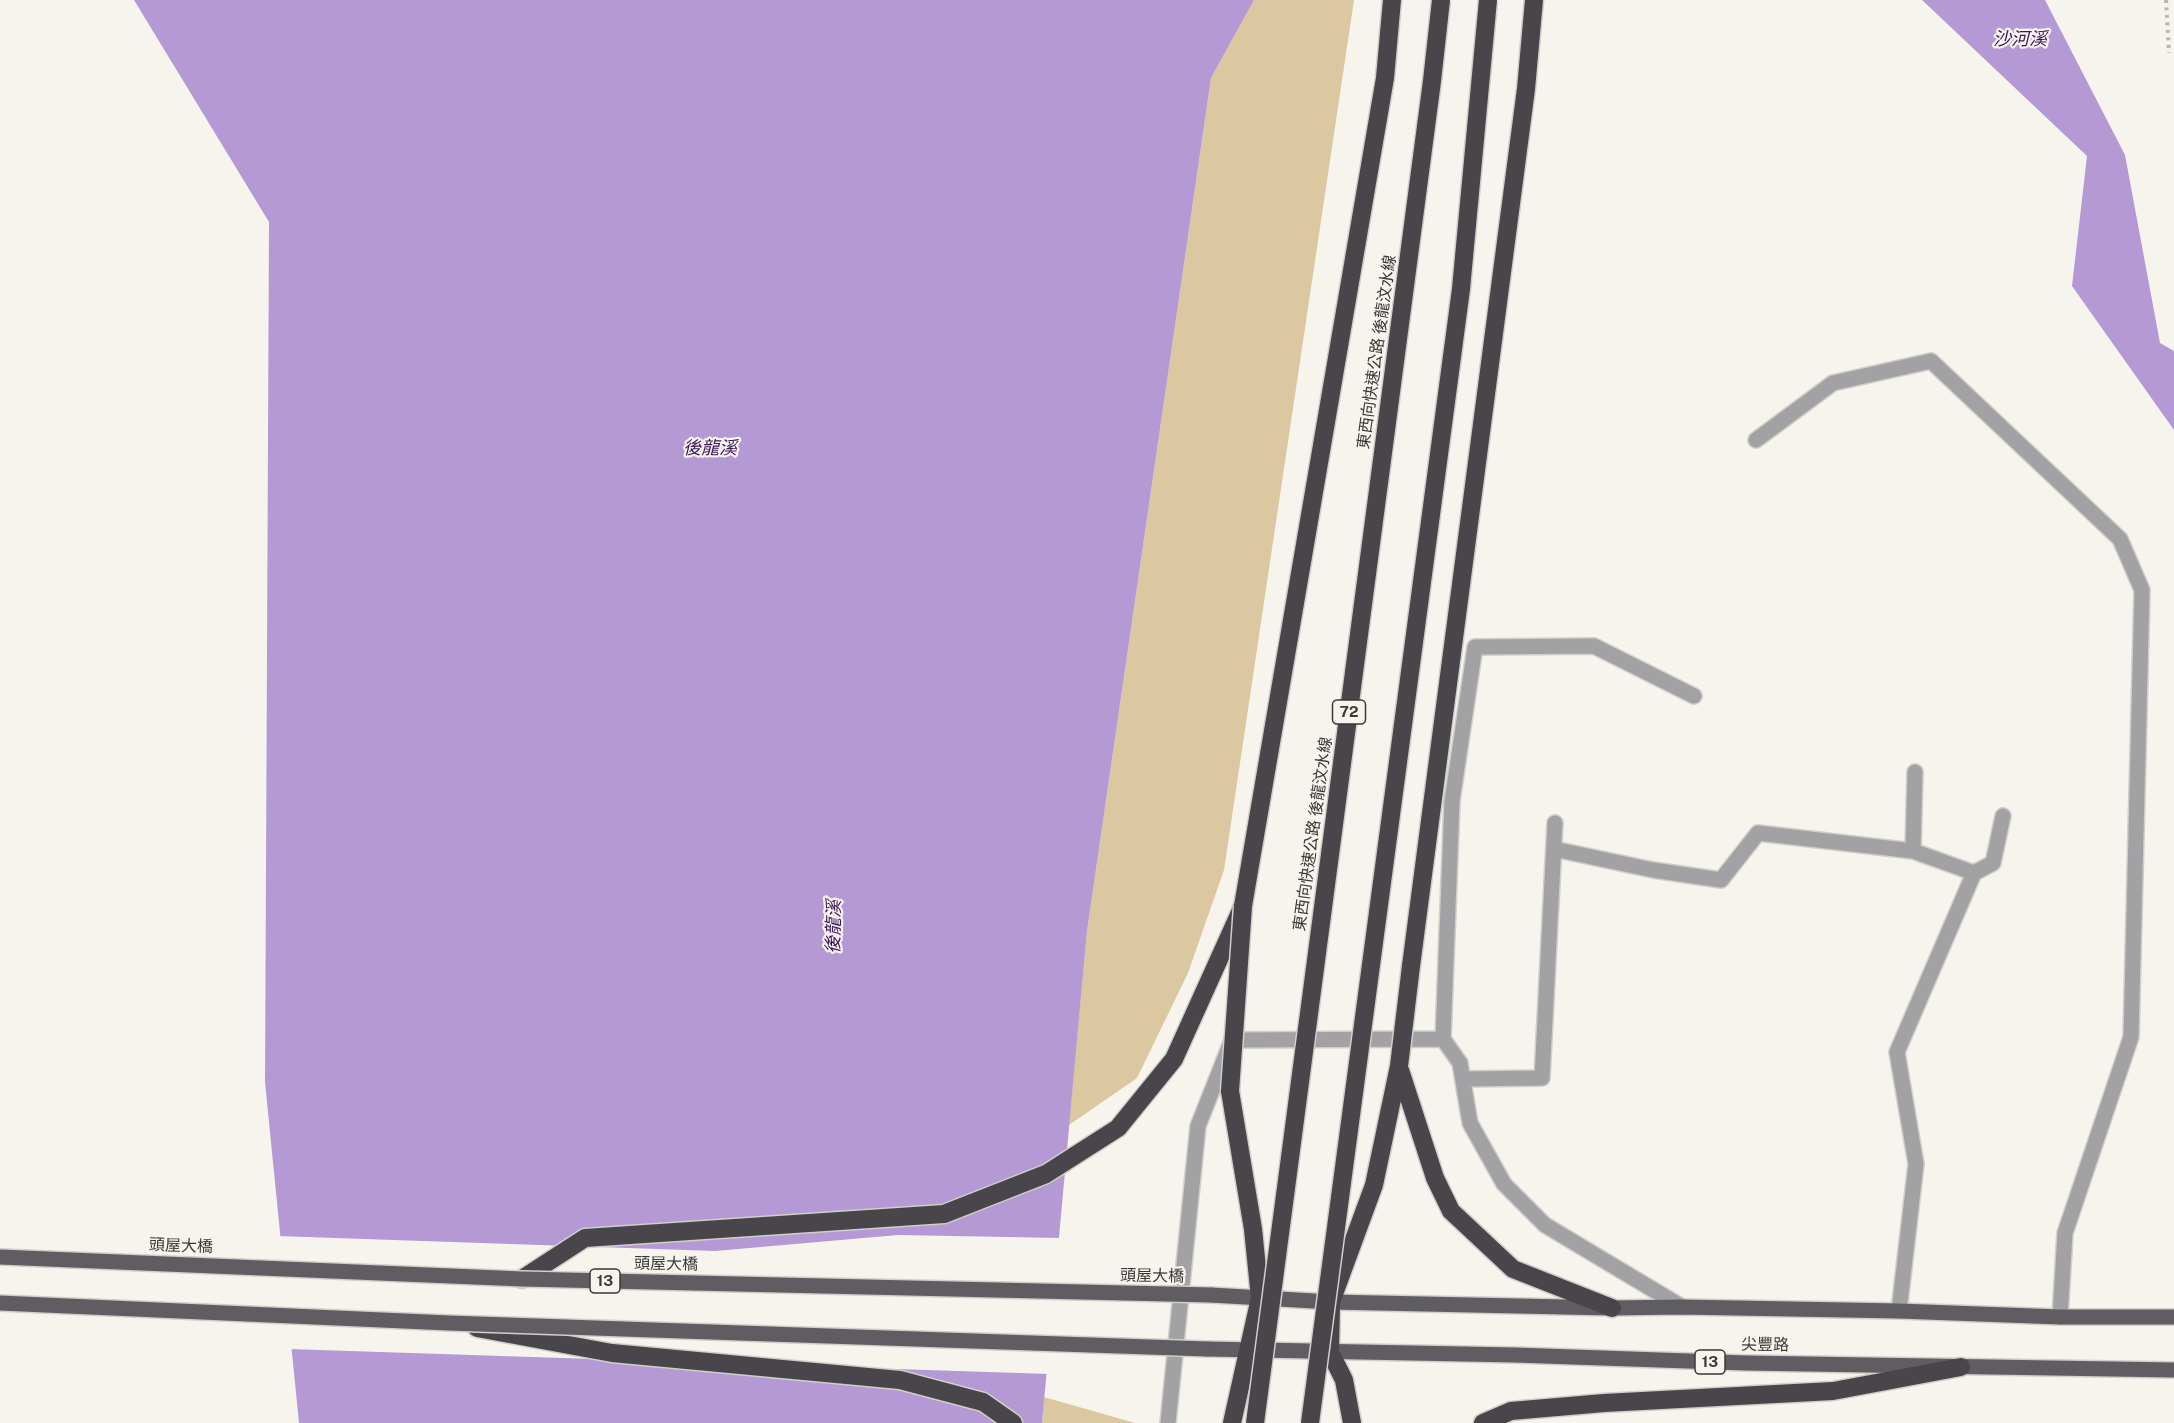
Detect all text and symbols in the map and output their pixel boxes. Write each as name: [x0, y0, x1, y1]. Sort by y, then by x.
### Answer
water label: 沙河溪: [1993, 28, 2047, 50]
street label: 東西向快速公路 後龍汶水線: [1354, 254, 1400, 450]
water label: 後龍溪: [683, 437, 737, 459]
road number: 72: [1332, 700, 1366, 724]
street label: 東西向快速公路 後龍汶水線: [1290, 736, 1336, 932]
water label: 後龍溪: [823, 900, 845, 954]
street label: 頭屋大橋: [149, 1235, 213, 1257]
street label: 頭屋大橋: [634, 1254, 698, 1274]
street label: 頭屋大橋: [1120, 1266, 1184, 1286]
road number: 13: [590, 1269, 620, 1293]
street label: 尖豐路: [1741, 1335, 1789, 1355]
road number: 13: [1695, 1350, 1725, 1374]

